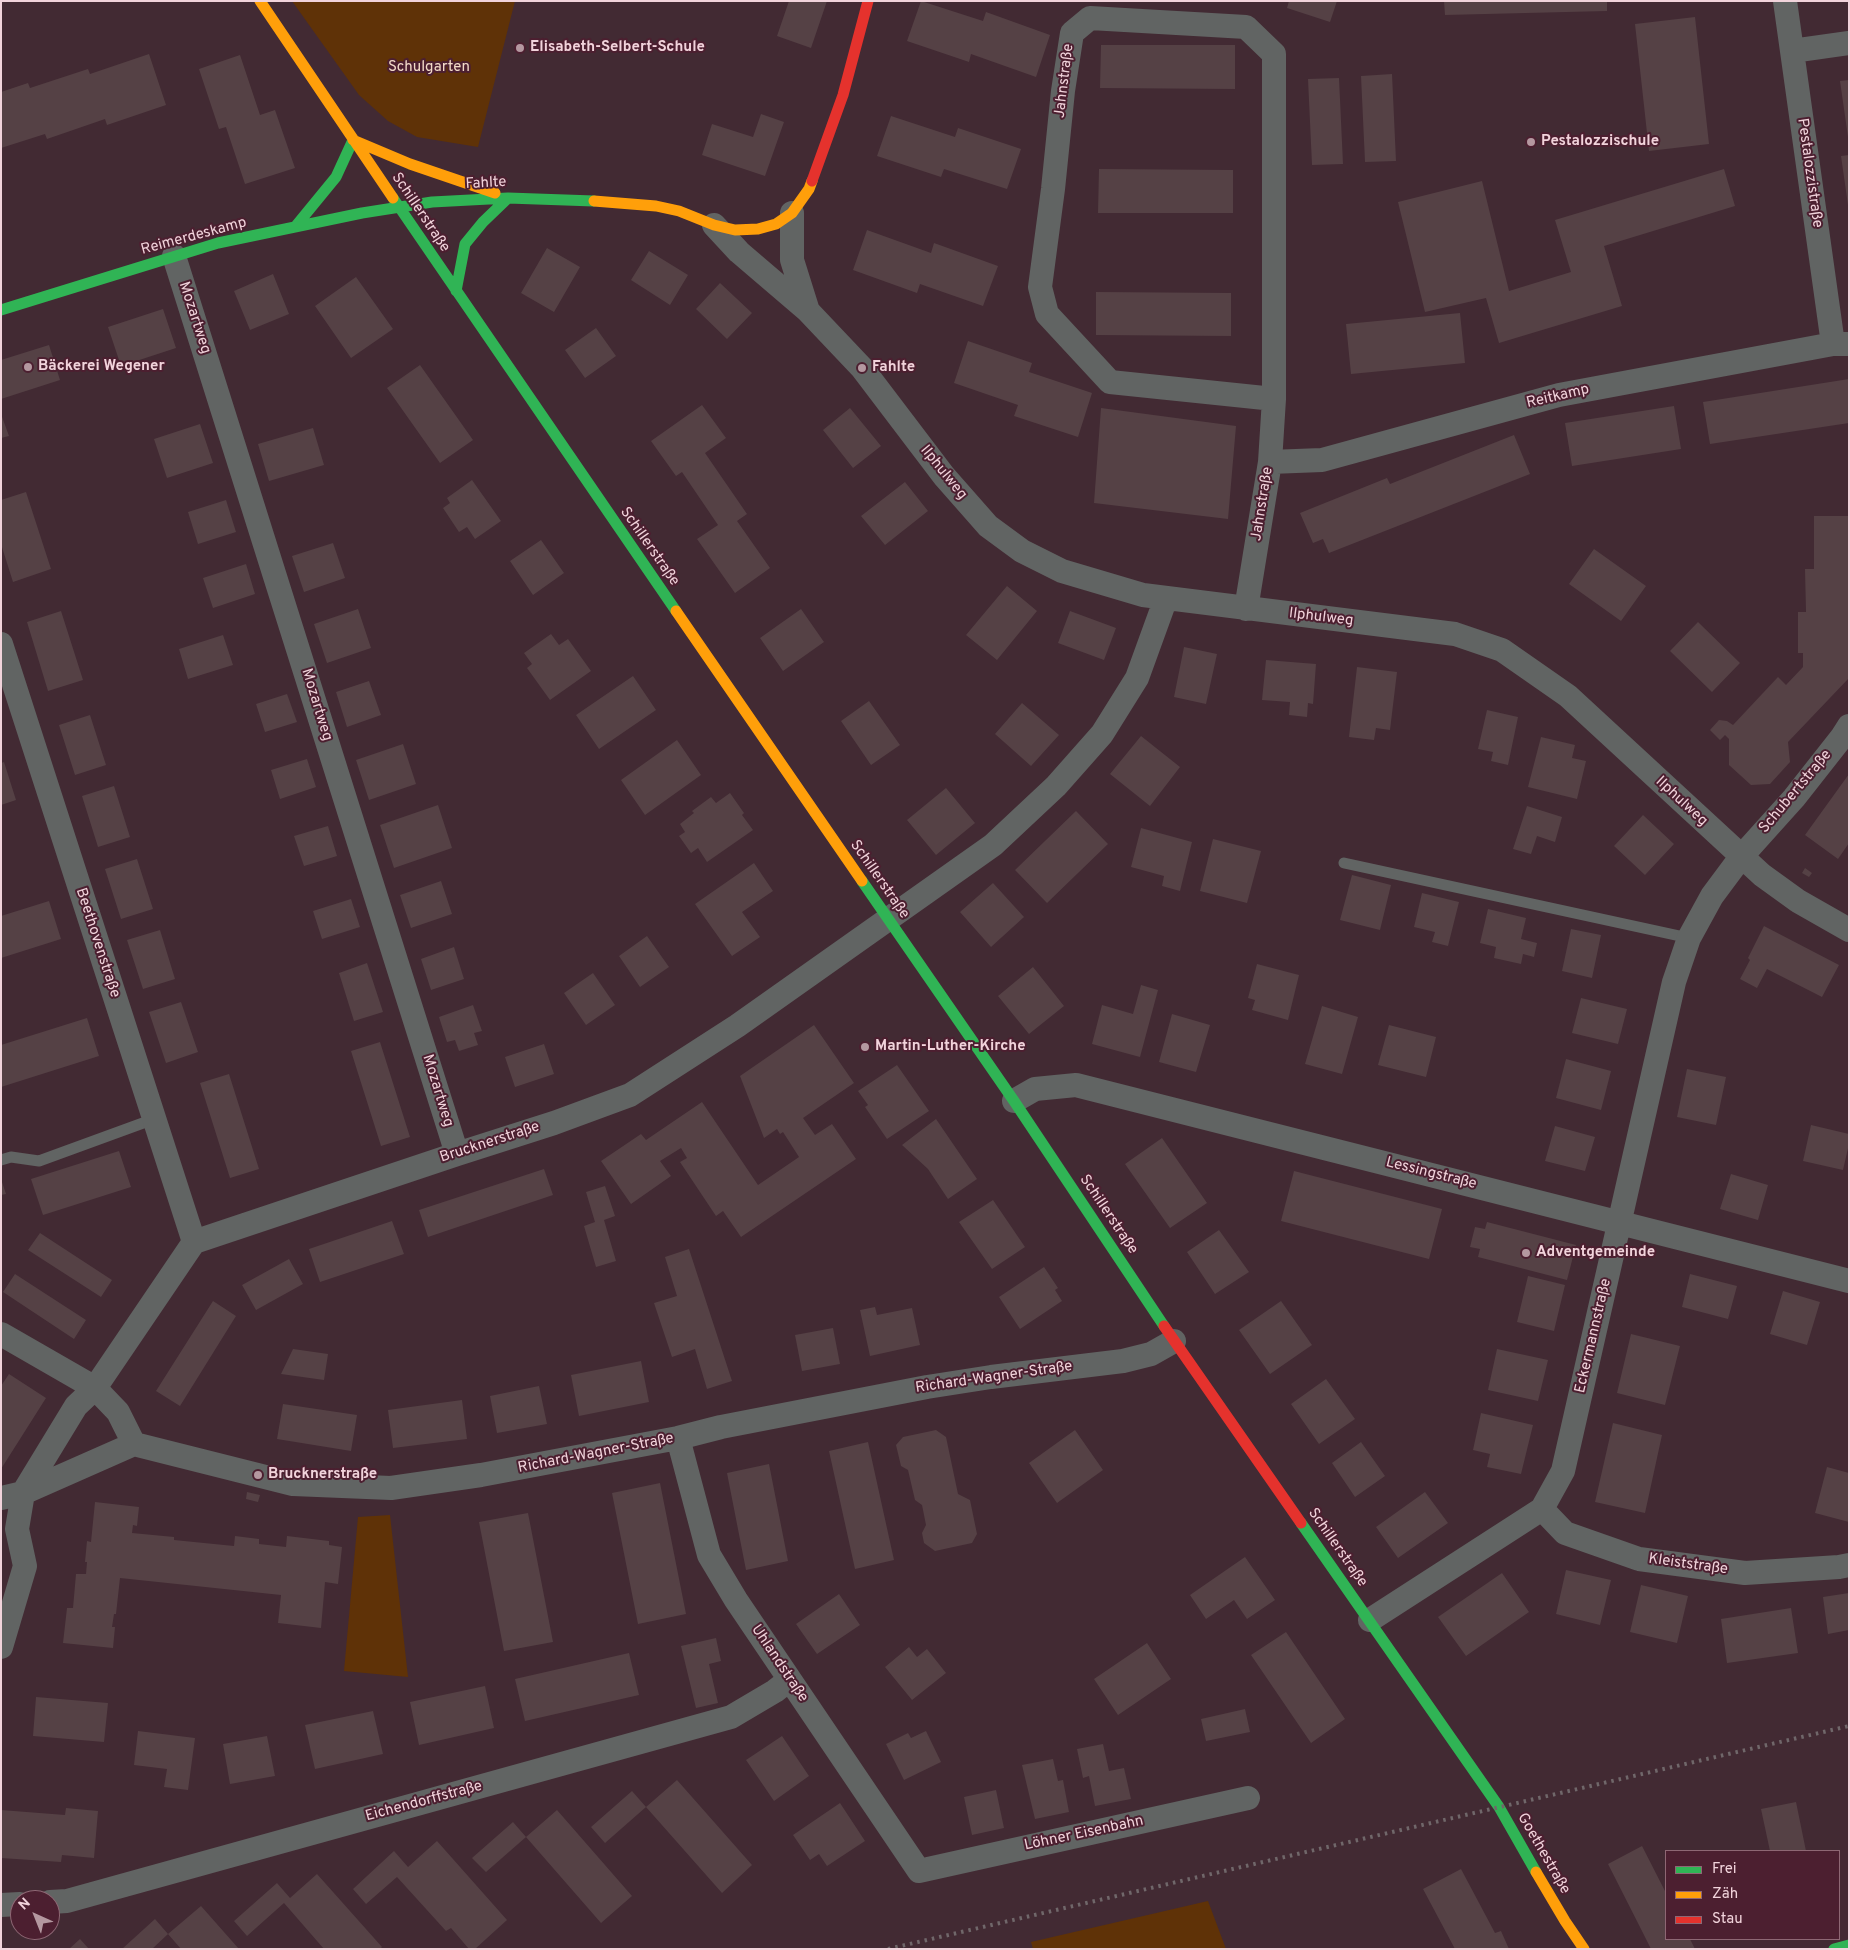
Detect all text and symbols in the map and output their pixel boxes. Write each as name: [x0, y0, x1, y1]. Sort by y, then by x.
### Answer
place label: Elisabeth-Selbert-Schule: [530, 39, 705, 57]
marker: Elisabeth-Selbert-Schule: [514, 42, 526, 54]
street label: Jahnstraße: [1052, 43, 1078, 119]
park label: Schulgarten: [388, 59, 470, 77]
street label: Pestalozzistraße: [1792, 117, 1826, 229]
place label: Pestalozzischule: [1541, 133, 1659, 151]
marker: Pestalozzischule: [1525, 136, 1537, 148]
street label: Schillerstraße: [387, 170, 453, 256]
street label: Fahlte: [465, 174, 507, 194]
street label: Reimerdeskamp: [139, 214, 249, 260]
street label: Mozartweg: [174, 280, 214, 356]
place label: Bäckerei Wegener: [38, 358, 165, 376]
place label: Fahlte: [872, 359, 915, 377]
marker: Bäckerei Wegener: [22, 361, 34, 373]
marker: Fahlte: [856, 362, 868, 374]
street label: Reitkamp: [1525, 381, 1591, 413]
street label: Ilphulweg: [916, 442, 970, 504]
street label: Jahnstraße: [1248, 466, 1278, 542]
street label: Schillerstraße: [615, 504, 683, 590]
street label: Ilphulweg: [1288, 605, 1354, 631]
street label: Mozartweg: [296, 667, 336, 743]
street label: Schubertstraße: [1756, 747, 1836, 837]
street label: Ilphulweg: [1651, 773, 1711, 831]
street label: Schillerstraße: [845, 837, 913, 923]
street label: Beethovenstraße: [71, 886, 123, 1000]
place label: Martin-Luther-Kirche: [875, 1038, 1026, 1056]
marker: Martin-Luther-Kirche: [859, 1041, 871, 1053]
street label: Mozartweg: [417, 1053, 457, 1129]
street label: Brucknerstraße: [438, 1118, 542, 1168]
street label: Lessingstraße: [1384, 1154, 1478, 1194]
street label: Schillerstraße: [1075, 1172, 1141, 1258]
place label: Adventgemeinde: [1536, 1244, 1655, 1262]
marker: Adventgemeinde: [1520, 1247, 1532, 1259]
street label: Eckermannstraße: [1572, 1277, 1616, 1395]
street label: Richard-Wagner-Straße: [914, 1358, 1074, 1398]
street label: Richard-Wagner-Straße: [517, 1430, 675, 1478]
place label: Brucknerstraße: [268, 1466, 377, 1484]
marker: Brucknerstraße: [252, 1469, 264, 1481]
street label: Schillerstraße: [1303, 1505, 1371, 1591]
street label: Kleiststraße: [1647, 1551, 1729, 1579]
street label: Uhlandstraße: [746, 1622, 812, 1706]
street label: Eichendorffstraße: [364, 1778, 484, 1826]
street label: Goethestraße: [1513, 1810, 1573, 1898]
street label: Löhner Eisenbahn: [1023, 1813, 1145, 1855]
legend: [1665, 1850, 1840, 1940]
text: Frei: [1712, 1860, 1737, 1879]
text: Zäh: [1712, 1885, 1738, 1904]
north arrow: [10, 1890, 60, 1940]
text: N: [15, 1895, 34, 1914]
text: Stau: [1712, 1910, 1743, 1929]

